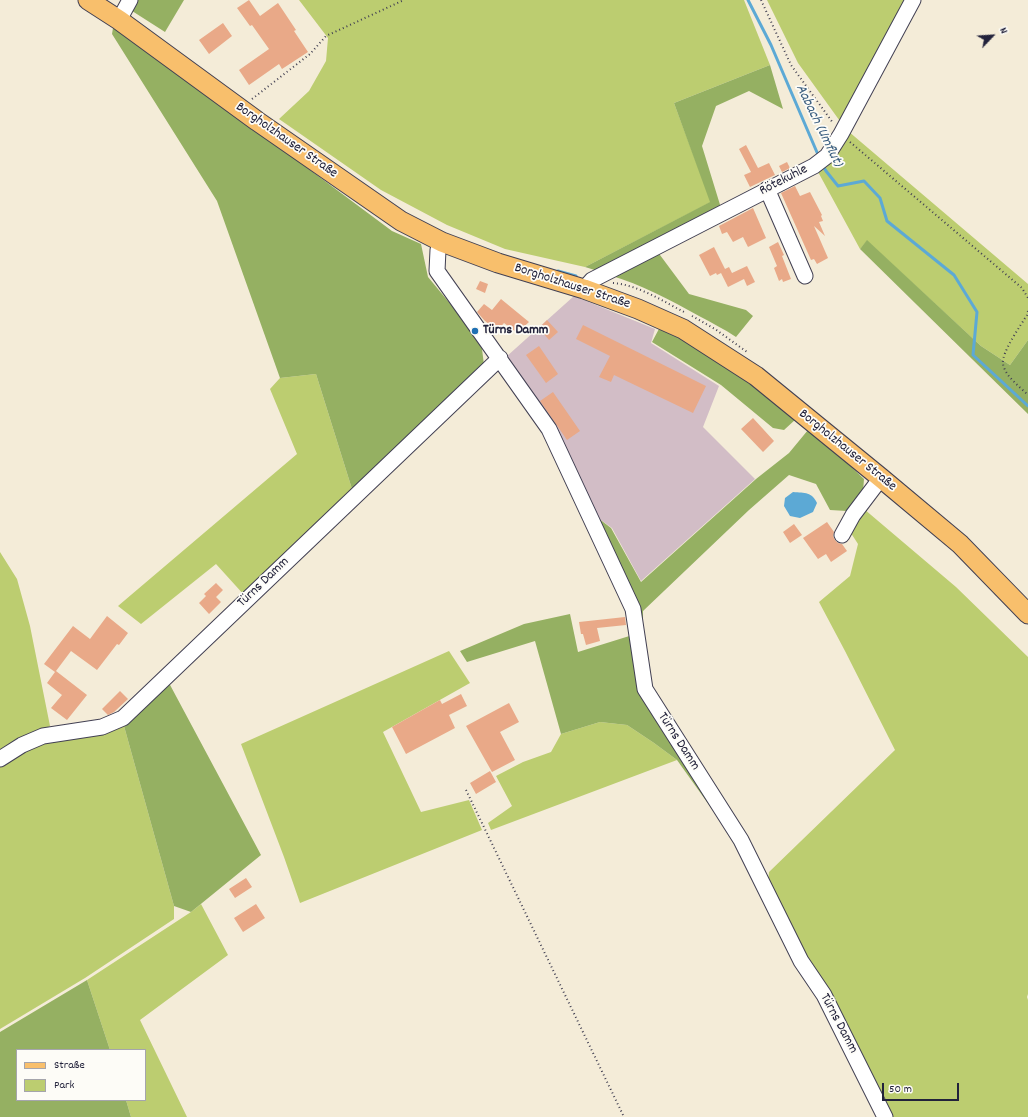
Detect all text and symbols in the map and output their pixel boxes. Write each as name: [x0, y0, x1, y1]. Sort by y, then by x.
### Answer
north arrow: [972, 16, 1012, 56]
text: N: [994, 25, 1011, 37]
water label: Aabach (Umflut): [790, 82, 846, 170]
street label: Borgholzhauser Straße: [232, 99, 340, 183]
street label: Rötekuhle: [757, 162, 811, 200]
street label: Borgholzhauser Straße: [512, 260, 632, 314]
place label: Türns Damm: [483, 323, 548, 339]
marker: Türns Damm: [470, 326, 480, 336]
street label: Borgholzhauser Straße: [795, 406, 899, 496]
street label: Türns Damm: [235, 554, 293, 612]
street label: Türns Damm: [653, 710, 703, 774]
street label: Türns Damm: [815, 991, 861, 1057]
legend: [16, 1049, 146, 1101]
text: Straße: [54, 1057, 85, 1074]
scale bar: [884, 1075, 961, 1101]
text: Park: [54, 1077, 74, 1094]
text: 50 m: [889, 1081, 912, 1098]

